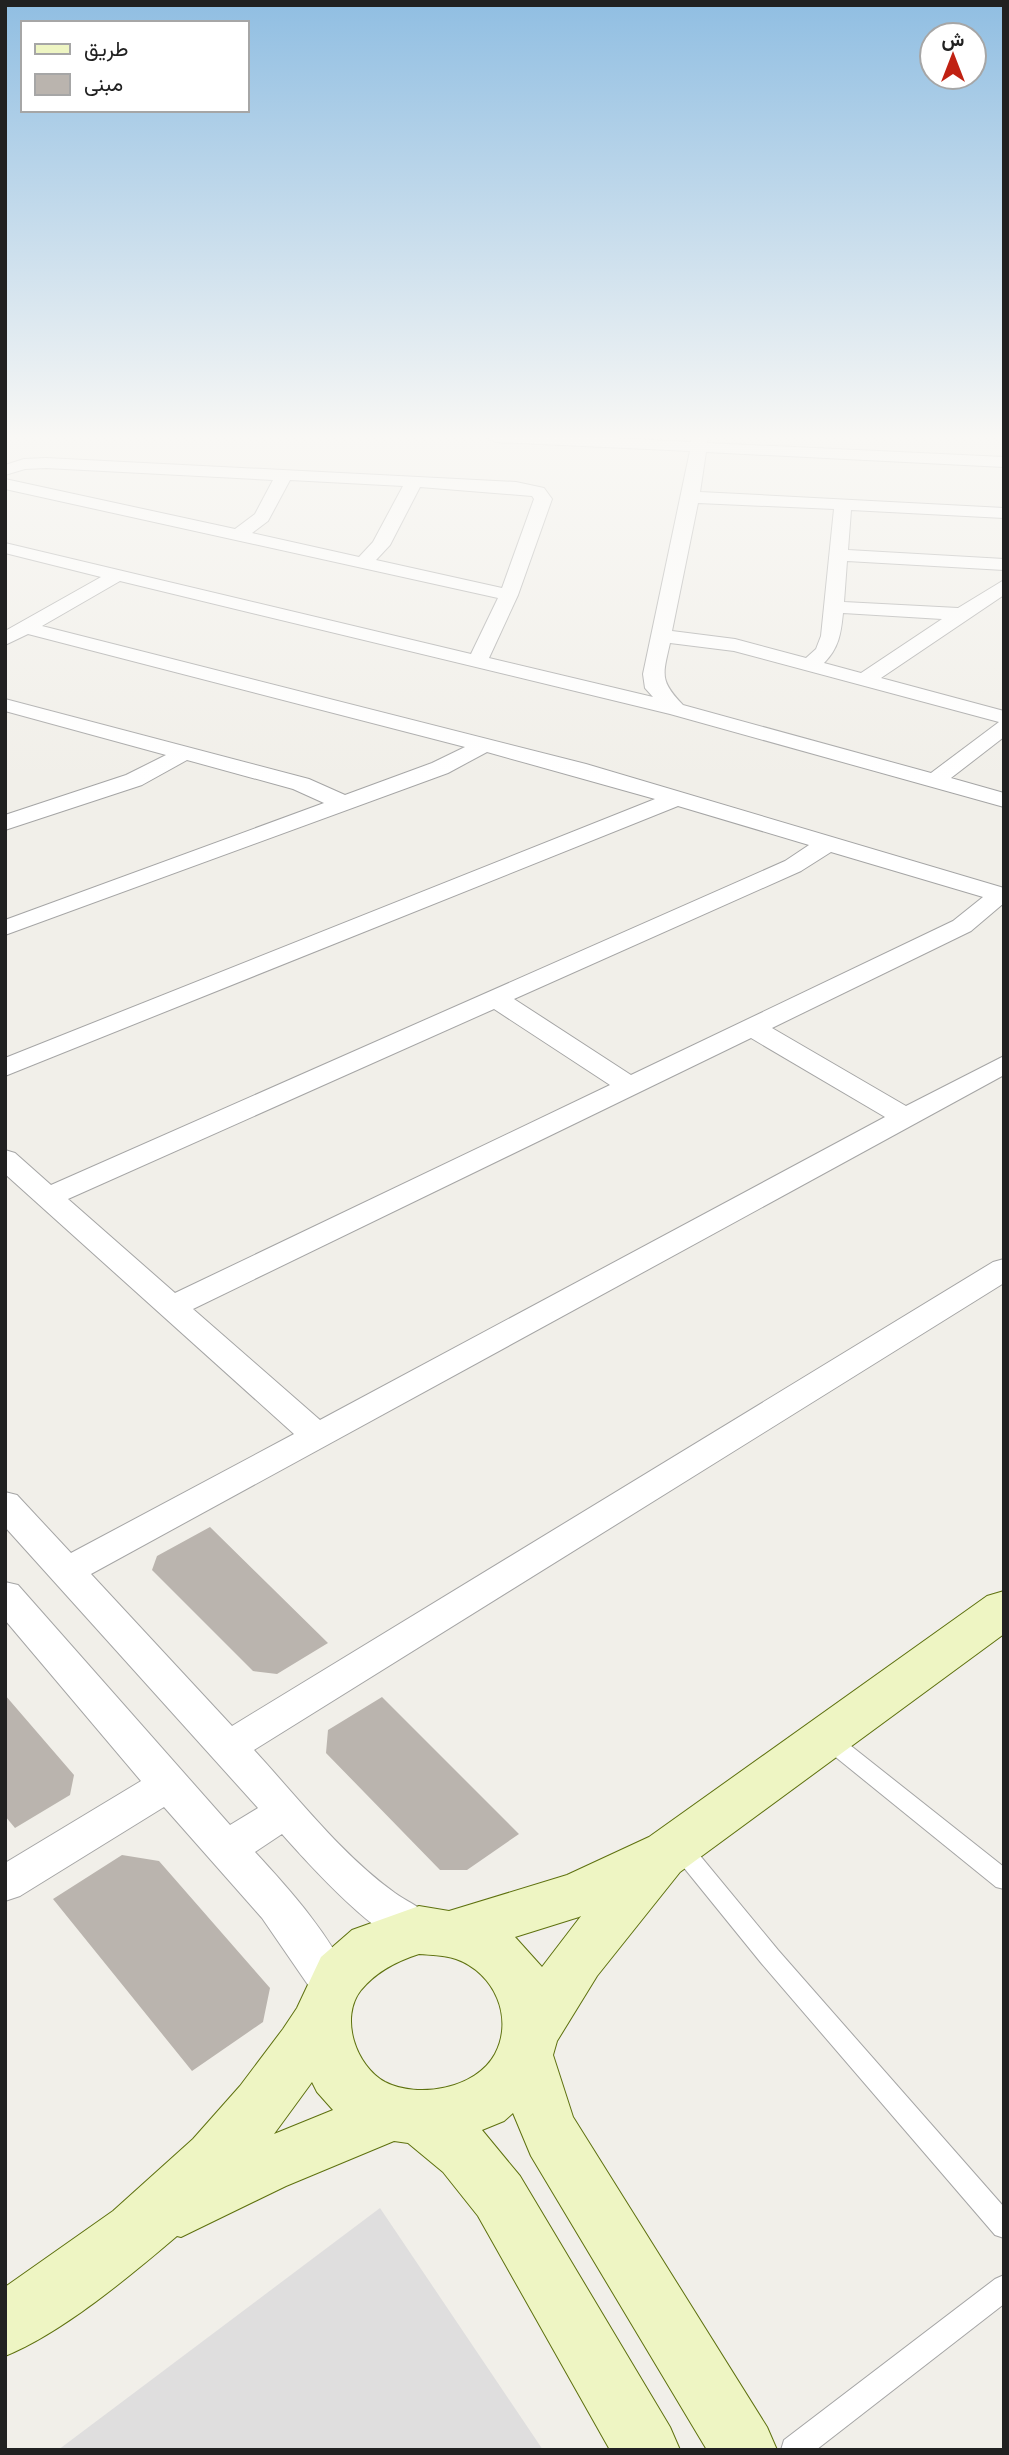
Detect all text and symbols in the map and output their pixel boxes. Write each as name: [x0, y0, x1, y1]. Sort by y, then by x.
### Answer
legend: [21, 21, 248, 112]
north arrow: [918, 21, 988, 91]
text: ش: [942, 26, 965, 52]
text: طريق: [84, 34, 129, 62]
text: مبنى: [84, 69, 123, 97]

